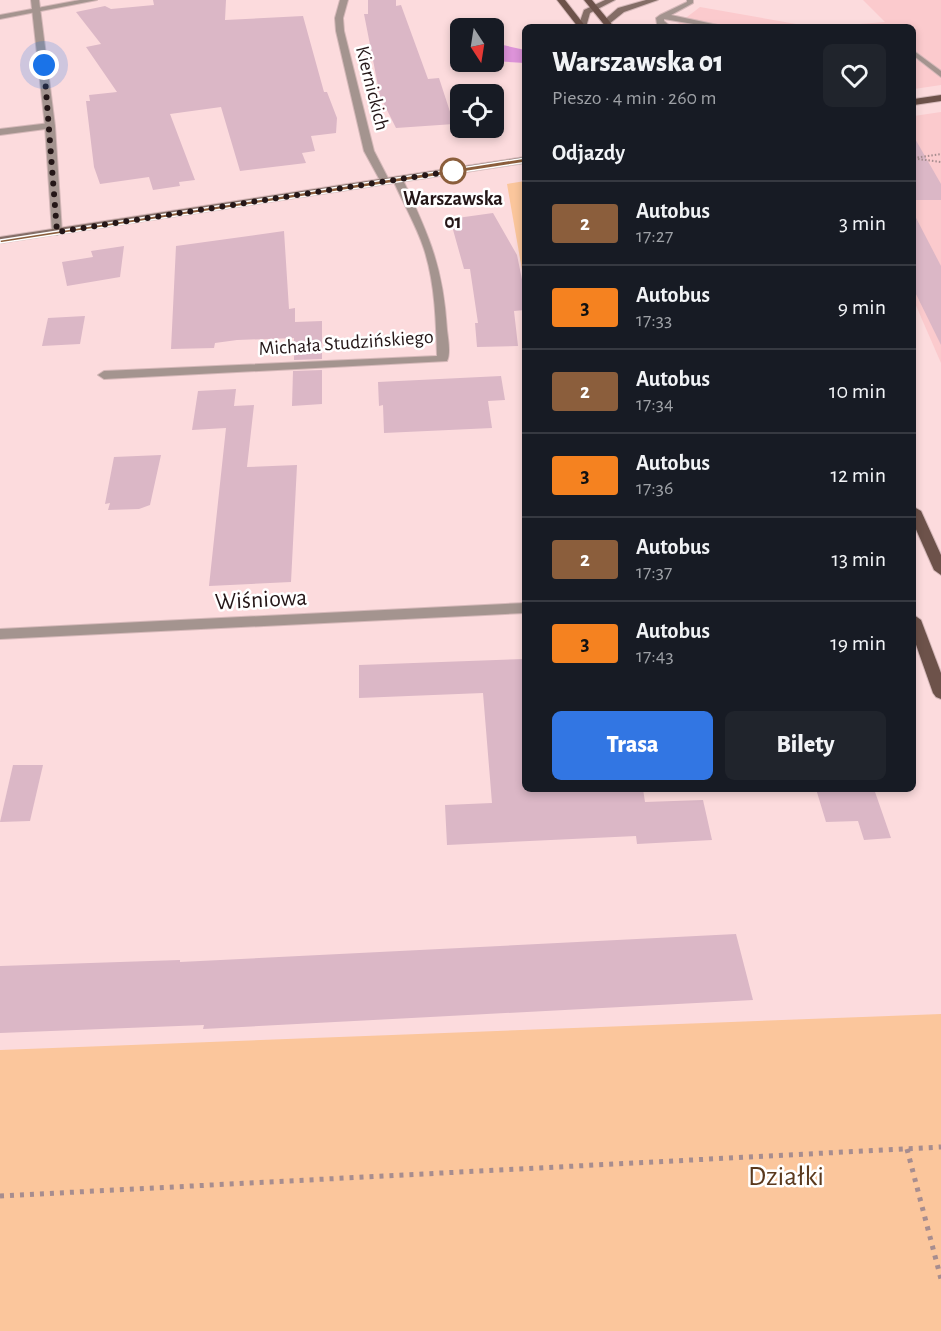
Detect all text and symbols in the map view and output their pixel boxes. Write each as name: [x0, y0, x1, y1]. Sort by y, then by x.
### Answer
north arrow: [450, 18, 504, 72]
map controls: [450, 18, 504, 138]
street label: Kiernickich: [352, 44, 392, 133]
button: heart: [823, 44, 886, 107]
text: Warszawska 01: [552, 49, 724, 77]
your location: [29, 50, 59, 80]
button: locate: [450, 84, 504, 138]
text: Pieszo · 4 min · 260 m: [552, 88, 716, 108]
text: Odjazdy: [552, 142, 625, 164]
marker: Warszawska 01: [440, 158, 466, 184]
place label: Warszawska 01: [403, 189, 503, 232]
text: Autobus: [636, 200, 710, 222]
text: 3 min: [839, 212, 886, 234]
text: 2: [580, 213, 590, 234]
text: 17:27: [636, 226, 673, 246]
text: Autobus: [636, 284, 710, 306]
text: 9 min: [838, 296, 886, 318]
text: 3: [580, 297, 590, 318]
text: 17:33: [636, 310, 672, 330]
street label: Michała Studzińskiego: [258, 327, 434, 359]
text: Autobus: [636, 368, 710, 390]
text: 10 min: [829, 380, 886, 402]
text: 2: [580, 381, 590, 402]
text: 17:34: [636, 394, 674, 414]
text: Autobus: [636, 452, 710, 474]
text: 12 min: [831, 464, 886, 486]
text: 3: [580, 465, 590, 486]
text: 17:36: [636, 478, 673, 498]
text: Autobus: [636, 536, 710, 558]
text: 13 min: [831, 548, 886, 570]
text: 2: [580, 549, 590, 570]
text: 17:37: [636, 562, 672, 582]
street label: Wiśniowa: [214, 586, 308, 614]
text: Autobus: [636, 620, 710, 642]
text: 19 min: [830, 632, 886, 654]
text: 3: [580, 633, 590, 654]
text: 17:43: [636, 646, 674, 666]
button: Trasa: [552, 711, 713, 780]
button: Bilety: [725, 711, 886, 780]
park label: Działki: [748, 1163, 824, 1191]

